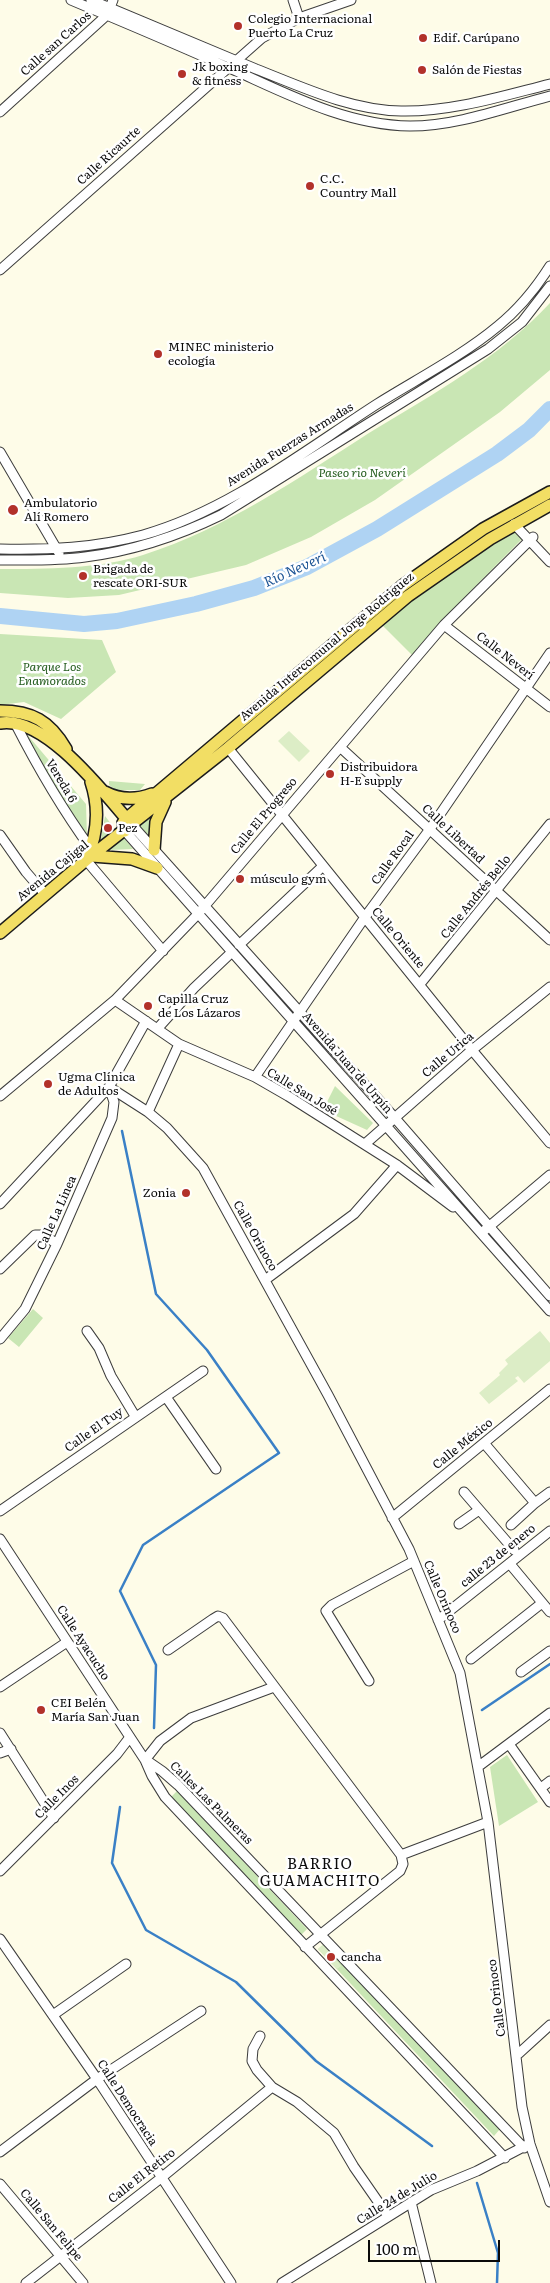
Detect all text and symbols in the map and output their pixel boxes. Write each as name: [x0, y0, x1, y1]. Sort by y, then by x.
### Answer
street label: Calle san Carlos: [18, 9, 94, 79]
place label: Colegio Internacional Puerto La Cruz: [248, 12, 372, 40]
marker: Colegio Internacional Puerto La Cruz: [232, 20, 244, 32]
place label: Edif. Carúpano: [433, 31, 520, 45]
marker: Edif. Carúpano: [417, 32, 429, 44]
place label: Jk boxing & fitness: [192, 60, 248, 88]
place label: Salón de Fiestas: [432, 63, 522, 77]
marker: Salón de Fiestas: [416, 64, 428, 76]
marker: Jk boxing & fitness: [176, 68, 188, 80]
street label: Calle Ricaurte: [74, 124, 144, 188]
place label: C.C. Country Mall: [320, 172, 396, 200]
marker: C.C. Country Mall: [304, 180, 316, 192]
place label: MINEC ministerio ecología: [168, 340, 274, 368]
marker: MINEC ministerio ecología: [152, 348, 164, 360]
street label: Avenida Fuerzas Armadas: [224, 400, 356, 490]
park label: Paseo rio Neverí: [318, 466, 406, 480]
place label: Ambulatorio Alí Romero: [24, 496, 97, 524]
marker: Ambulatorio Alí Romero: [6, 503, 20, 517]
water label: Río Neverí: [261, 549, 329, 591]
place label: Brigada de rescate ORI-SUR: [93, 562, 188, 590]
marker: Brigada de rescate ORI-SUR: [77, 570, 89, 582]
street label: Avenida Intercomunal Jorge Rodriguez: [237, 570, 417, 724]
street label: Calle Neverí: [473, 629, 537, 683]
park label: Parque Los Enamorados: [18, 660, 86, 688]
street label: Vereda 6: [42, 757, 80, 805]
place label: Distribuidora H-E supply: [340, 760, 418, 788]
marker: Distribuidora H-E supply: [324, 768, 336, 780]
street label: Calle El Progreso: [228, 775, 300, 857]
street label: Calle Libertad: [419, 801, 487, 867]
place label: Pez: [118, 821, 137, 835]
marker: Pez: [102, 822, 114, 834]
street label: Calle Rocal: [369, 828, 417, 888]
street label: Avenida Cajigal: [14, 838, 92, 904]
street label: Calle Andrés Bello: [438, 852, 514, 942]
place label: músculo gym: [250, 872, 327, 886]
marker: músculo gym: [234, 873, 246, 885]
street label: Calle Oriente: [368, 905, 428, 971]
place label: Capilla Cruz de Los Lázaros: [158, 992, 240, 1020]
marker: Capilla Cruz de Los Lázaros: [142, 1000, 154, 1012]
street label: Avenida Juan de Urpín: [299, 1009, 395, 1117]
street label: Calle Urica: [419, 1029, 477, 1081]
street label: Calle San José: [264, 1065, 340, 1119]
place label: Ugma Clínica de Adultos: [58, 1070, 135, 1098]
marker: Ugma Clínica de Adultos: [42, 1078, 54, 1090]
street label: Calle La Linea: [34, 1174, 80, 1252]
place label: Zonia: [143, 1186, 176, 1200]
marker: Zonia: [180, 1187, 192, 1199]
street label: Calle Orinoco: [230, 1198, 280, 1274]
street label: Calle El Tuy: [62, 1405, 126, 1455]
street label: Calle México: [430, 1415, 496, 1473]
street label: calle 23 de enero: [458, 1521, 538, 1591]
street label: Calle Orinoco: [420, 1558, 464, 1636]
street label: Calle Ayacucho: [53, 1603, 113, 1683]
place label: CEI Belén María San Juan: [51, 1696, 140, 1724]
marker: CEI Belén María San Juan: [35, 1704, 47, 1716]
street label: Calles Las Palmeras: [167, 1759, 255, 1847]
street label: Calle Inos: [32, 1772, 82, 1822]
district label: BARRIO GUAMACHITO: [258, 1856, 382, 1891]
place label: cancha: [341, 1950, 382, 1964]
marker: cancha: [325, 1951, 337, 1963]
street label: Calle Orinoco: [485, 1958, 509, 2038]
street label: Calle Democracia: [94, 2057, 160, 2149]
street label: Calle El Retiro: [106, 2145, 178, 2207]
street label: Calle 24 de Julio: [354, 2168, 440, 2228]
street label: Calle San Felipe: [17, 2186, 85, 2264]
scale bar: [370, 2230, 502, 2262]
text: 100 m: [376, 2237, 417, 2260]

